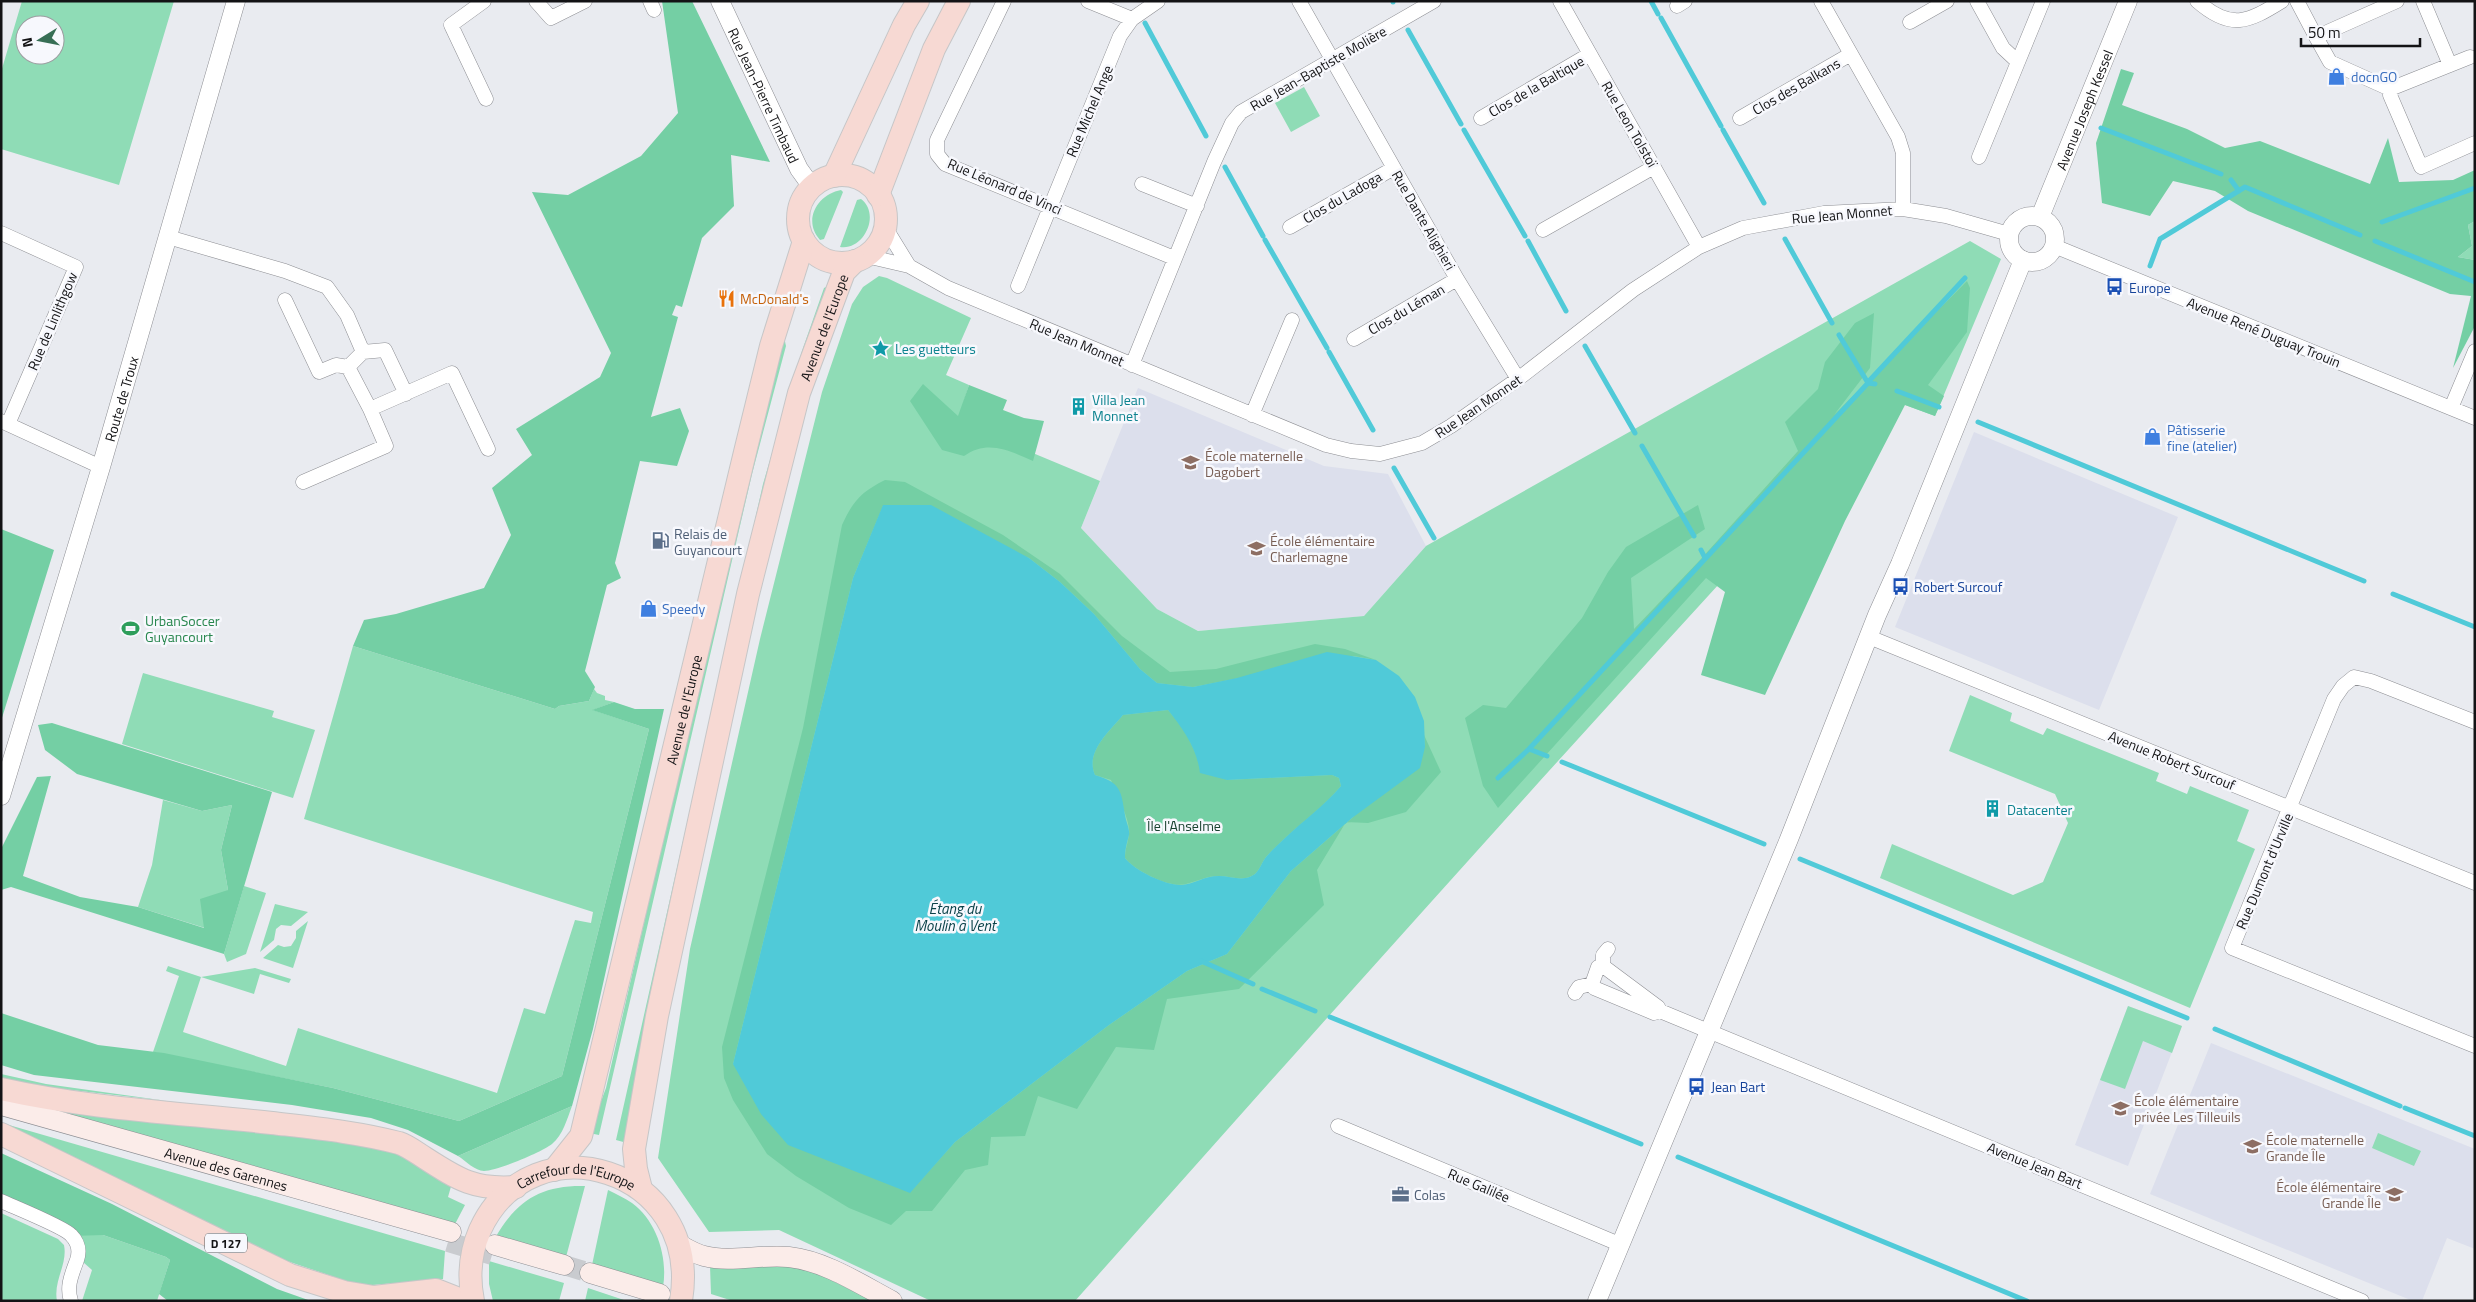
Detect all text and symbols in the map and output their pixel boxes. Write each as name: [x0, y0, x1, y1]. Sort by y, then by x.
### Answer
north arrow: [15, 15, 65, 65]
scale bar: [2301, 15, 2420, 47]
street label: Rue Jean-Baptiste Molière: [1246, 20, 1390, 116]
text: 50 m: [2308, 21, 2341, 44]
street label: Rue Jean-Pierre Timbaud: [723, 24, 805, 166]
text: N: [16, 36, 38, 49]
street label: Avenue Joseph Kessel: [2050, 46, 2118, 173]
street label: Clos de la Baltique: [1484, 50, 1588, 122]
street label: Clos des Balkans: [1748, 52, 1844, 120]
street label: Rue Michel Ange: [1060, 62, 1118, 160]
shop icon: docnGO: [2327, 66, 2347, 86]
place label: docnGO: [2351, 66, 2397, 87]
street label: Rue Leon Tolstoï: [1597, 77, 1664, 172]
street label: Rue Léonard de Vinci: [945, 152, 1065, 220]
street label: Clos du Ladoga: [1298, 166, 1386, 228]
street label: Rue Dante Alighieri: [1387, 166, 1461, 274]
street label: Rue Jean Monnet: [1791, 199, 1893, 229]
street label: Rue de Linlithgow: [22, 268, 82, 373]
street label: Avenue de l'Europe: [794, 271, 853, 383]
bus stop icon: Europe: [2105, 277, 2125, 297]
place label: Europe: [2129, 277, 2171, 298]
street label: Clos du Léman: [1364, 278, 1448, 340]
restaurant icon: McDonald's: [716, 288, 736, 308]
place label: McDonald's: [740, 288, 809, 309]
street label: Avenue René Duguay Trouin: [2184, 291, 2344, 373]
street label: Rue Jean Monnet: [1026, 313, 1128, 371]
place icon: Les guetteurs: [871, 338, 891, 358]
place label: Les guetteurs: [895, 338, 976, 359]
street label: Route de Troux: [98, 353, 143, 444]
street label: Rue Jean Monnet: [1430, 369, 1526, 443]
place label: Villa Jean Monnet: [1092, 389, 1145, 426]
building icon: Villa Jean Monnet: [1068, 397, 1088, 417]
place label: Pâtisserie fine (atelier): [2167, 419, 2237, 456]
shop icon: Pâtisserie fine (atelier): [2143, 427, 2163, 447]
place label: École maternelle Dagobert: [1205, 445, 1303, 482]
school or university icon: École maternelle Dagobert: [1181, 453, 1201, 473]
place label: Relais de Guyancourt: [674, 523, 742, 560]
place label: École élémentaire Charlemagne: [1270, 530, 1375, 567]
fuel station icon: Relais de Guyancourt: [650, 531, 670, 551]
school or university icon: École élémentaire Charlemagne: [1246, 538, 1266, 558]
bus stop icon: Robert Surcouf: [1890, 576, 1910, 596]
place label: Robert Surcouf: [1914, 576, 2003, 597]
shop icon: Speedy: [638, 598, 658, 618]
place label: Speedy: [662, 598, 706, 619]
place label: UrbanSoccer Guyancourt: [145, 610, 220, 647]
sports icon: UrbanSoccer Guyancourt: [121, 618, 141, 638]
street label: Avenue de l'Europe: [660, 652, 707, 767]
street label: Avenue Robert Surcouf: [2105, 725, 2239, 795]
building icon: Datacenter: [1983, 799, 2003, 819]
place label: Datacenter: [2007, 799, 2073, 820]
street label: Rue Dumont d'Urville: [2230, 809, 2298, 933]
park label: Île l'Anselme: [1146, 815, 1221, 836]
water label: Étang du Moulin à Vent: [914, 897, 998, 937]
bus stop icon: Jean Bart: [1687, 1076, 1707, 1096]
place label: Jean Bart: [1711, 1076, 1765, 1097]
place label: École élémentaire privée Les Tilleuils: [2134, 1090, 2241, 1127]
school or university icon: École élémentaire privée Les Tilleuils: [2110, 1098, 2130, 1118]
place label: École maternelle Grande Île: [2266, 1129, 2364, 1166]
street label: Avenue Jean Bart: [1984, 1136, 2086, 1194]
school or university icon: École maternelle Grande Île: [2242, 1137, 2262, 1157]
street label: Avenue des Garennes: [162, 1141, 290, 1196]
text: Carrefour de l'Europe: [512, 1157, 640, 1195]
street label: Rue Galilée: [1445, 1163, 1513, 1207]
place label: École élémentaire Grande Île: [2276, 1176, 2381, 1213]
street label: Carrefour de l'Europe: [515, 1182, 639, 1198]
office icon: Colas: [1390, 1184, 1410, 1204]
place label: Colas: [1414, 1184, 1446, 1205]
school or university icon: École élémentaire Grande Île: [2385, 1184, 2405, 1204]
road number: D 127: [205, 1234, 247, 1252]

